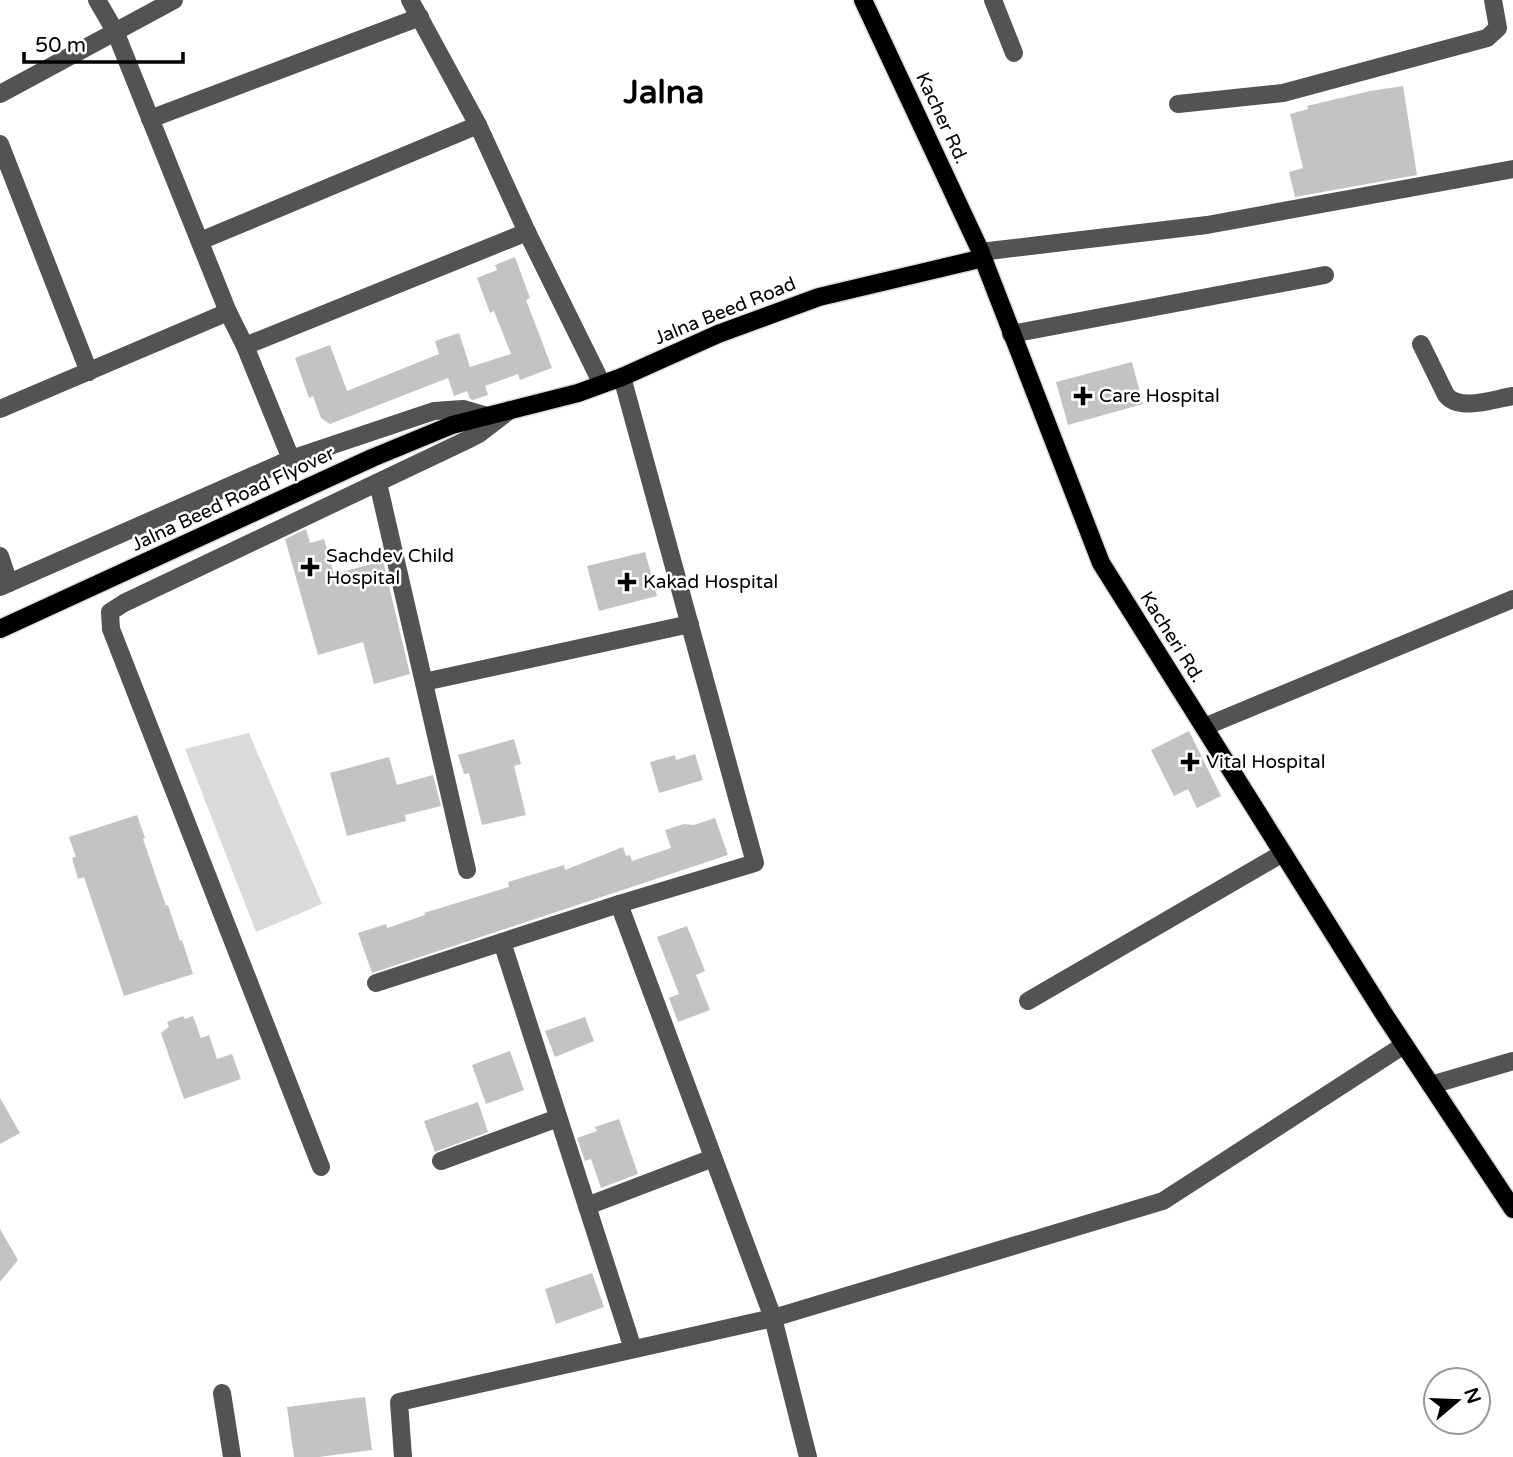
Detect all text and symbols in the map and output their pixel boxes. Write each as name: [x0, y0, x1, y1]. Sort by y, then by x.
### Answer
scale bar: [24, 21, 184, 65]
text: 50 m: [35, 33, 86, 58]
street label: Kacher Rd.: [911, 69, 973, 167]
district label: Jalna: [623, 73, 704, 112]
street label: Jalna Beed Road: [651, 273, 799, 349]
place label: Care Hospital: [1099, 385, 1220, 407]
marker: Care Hospital: [1073, 386, 1093, 406]
street label: Jalna Beed Road Flyover: [128, 442, 339, 556]
place label: Sachdev Child Hospital: [326, 545, 454, 589]
marker: Sachdev Child Hospital: [300, 557, 320, 577]
place label: Kakad Hospital: [643, 571, 778, 593]
marker: Kakad Hospital: [617, 572, 637, 592]
street label: Kacheri Rd.: [1135, 587, 1209, 687]
place label: Vital Hospital: [1206, 751, 1325, 773]
marker: Vital Hospital: [1180, 752, 1200, 772]
north arrow: [1422, 1366, 1492, 1436]
text: N: [1459, 1385, 1485, 1407]

